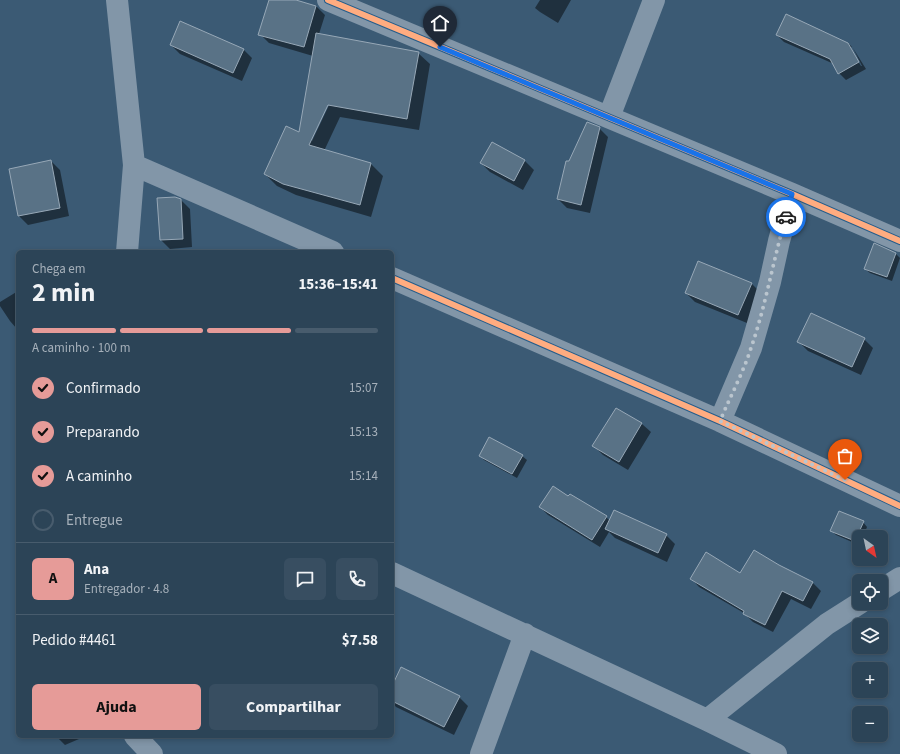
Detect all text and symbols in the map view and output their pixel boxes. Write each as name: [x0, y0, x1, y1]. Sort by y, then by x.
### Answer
pin: [423, 6, 457, 47]
icon: home: [429, 12, 451, 34]
courier: [766, 197, 806, 237]
icon: car: [775, 206, 797, 228]
text: Chega em: [32, 260, 86, 278]
text: 2 min: [32, 274, 95, 311]
text: 15:36–15:41: [298, 274, 378, 295]
text: A caminho · 100 m: [32, 339, 130, 357]
icon: check: [32, 377, 54, 399]
text: Confirmado: [66, 378, 141, 399]
text: 15:07: [349, 379, 378, 397]
icon: check: [32, 421, 54, 443]
text: Preparando: [66, 422, 140, 443]
text: 15:13: [349, 423, 378, 441]
pin: [828, 439, 862, 480]
icon: bag: [834, 445, 856, 467]
icon: check: [32, 465, 54, 487]
text: A caminho: [66, 466, 132, 487]
text: 15:14: [349, 467, 378, 485]
text: Entregue: [66, 510, 123, 531]
north arrow: [852, 530, 888, 566]
map controls: [852, 530, 888, 742]
button: chat: [284, 558, 326, 600]
button: phone: [336, 558, 378, 600]
text: Ana: [84, 559, 109, 580]
text: A: [49, 568, 57, 589]
button: locate: [852, 574, 888, 610]
text: Entregador · 4.8: [84, 580, 169, 598]
button: layers: [852, 618, 888, 654]
text: Pedido #4461: [32, 630, 116, 651]
text: $7.58: [342, 630, 378, 651]
button: +: [852, 662, 888, 698]
button: Ajuda: [32, 684, 201, 730]
button: Compartilhar: [209, 684, 378, 730]
button: −: [852, 706, 888, 742]

